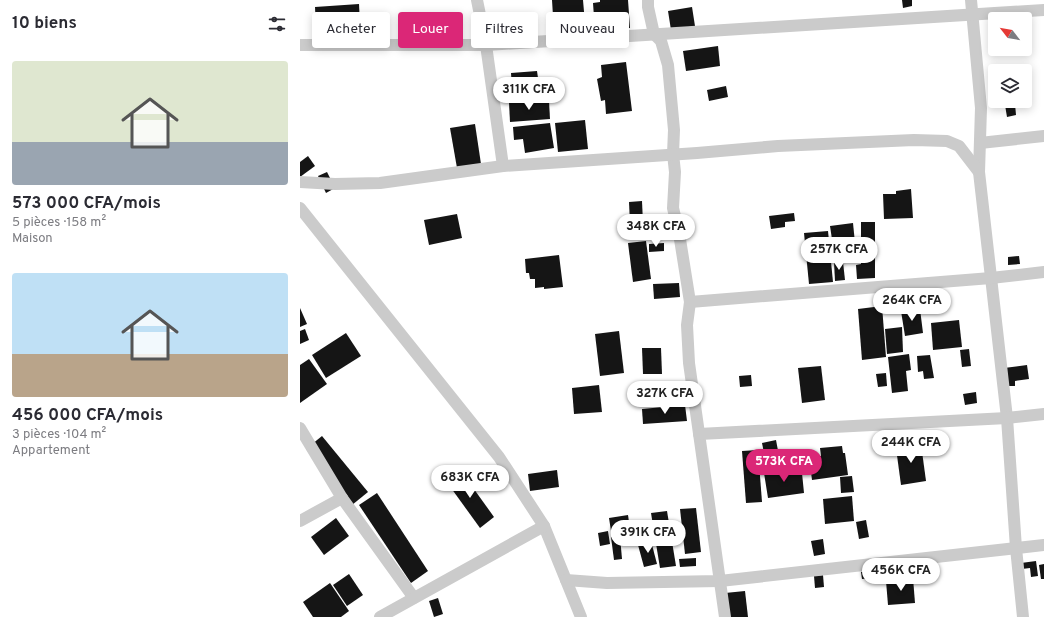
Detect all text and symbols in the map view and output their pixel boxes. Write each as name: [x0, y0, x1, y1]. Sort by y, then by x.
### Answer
chip: Acheter: [312, 12, 390, 48]
chip: Louer: [398, 12, 463, 48]
chip: Filtres: [471, 12, 538, 48]
chip: Nouveau: [546, 12, 629, 48]
north arrow: [988, 12, 1032, 56]
map controls: [988, 12, 1032, 108]
text: 10 biens: [12, 13, 77, 35]
icon: filters: [266, 13, 288, 35]
button: layers: [988, 64, 1032, 108]
pin: 311K CFA: [488, 77, 570, 111]
text: 311K CFA: [502, 82, 556, 98]
icon: home: [114, 87, 186, 159]
text: 573 000 CFA/mois: [12, 193, 161, 215]
pin: 348K CFA: [615, 214, 697, 248]
text: 5 pièces · 158 m²: [12, 215, 106, 231]
text: 348K CFA: [626, 219, 686, 235]
text: Maison: [12, 231, 53, 247]
pin: 257K CFA: [798, 237, 880, 271]
text: 257K CFA: [810, 242, 868, 258]
pin: 264K CFA: [871, 288, 953, 322]
text: 264K CFA: [882, 293, 942, 309]
icon: home: [114, 299, 186, 371]
pin: 327K CFA: [624, 381, 706, 415]
text: 327K CFA: [636, 386, 694, 402]
text: 456 000 CFA/mois: [12, 405, 163, 427]
text: 3 pièces · 104 m²: [12, 427, 106, 443]
pin: 244K CFA: [870, 430, 952, 464]
text: 244K CFA: [881, 435, 941, 451]
text: Appartement: [12, 443, 90, 459]
pin: 573K CFA: [743, 449, 825, 483]
text: 573K CFA: [755, 454, 813, 470]
pin: 683K CFA: [429, 465, 511, 499]
text: 683K CFA: [440, 470, 500, 486]
pin: 391K CFA: [607, 520, 689, 554]
text: 391K CFA: [620, 525, 676, 541]
pin: 456K CFA: [860, 558, 942, 592]
text: 456K CFA: [871, 563, 931, 579]

